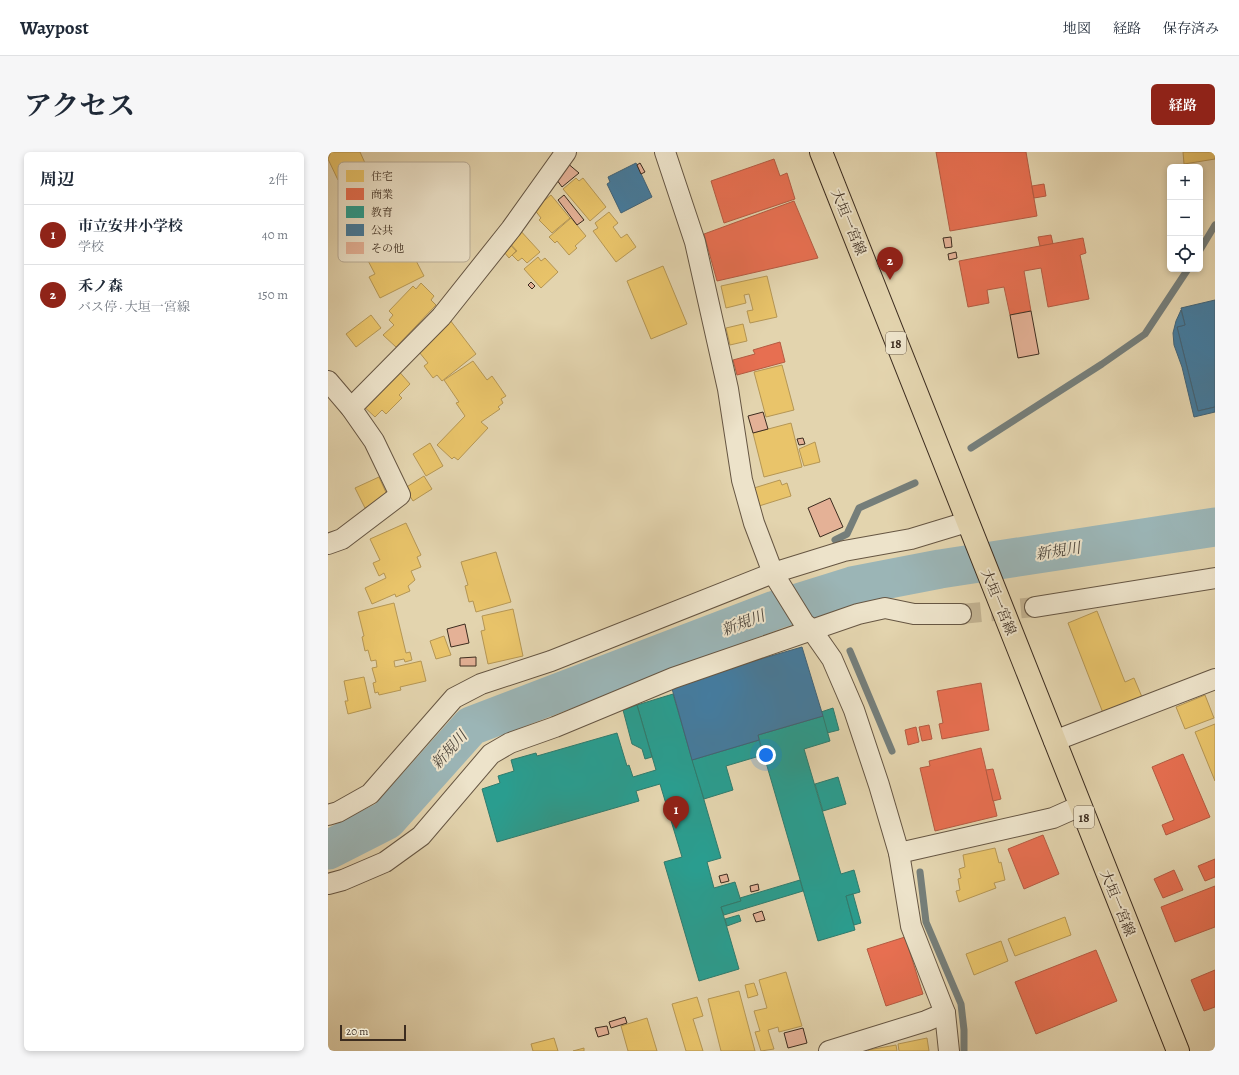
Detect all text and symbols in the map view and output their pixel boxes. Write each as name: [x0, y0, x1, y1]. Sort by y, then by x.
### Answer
text: Waypost: [20, 15, 89, 41]
text: 地図: [1063, 19, 1091, 38]
text: 経路: [1113, 19, 1141, 38]
text: 保存済み: [1163, 19, 1219, 38]
button: 経路: [1151, 84, 1215, 125]
text: アクセス: [24, 87, 135, 125]
legend: [338, 162, 470, 262]
map controls: [1167, 164, 1203, 272]
button: +: [1167, 164, 1203, 200]
text: 周辺: [40, 168, 74, 191]
text: 住宅: [371, 169, 393, 184]
text: 2件: [269, 171, 288, 188]
street label: 大垣一宮線: [827, 186, 870, 258]
text: 商業: [371, 187, 393, 202]
button: −: [1167, 200, 1203, 236]
text: 教育: [371, 205, 393, 220]
text: 市立安井小学校: [78, 216, 183, 236]
text: 公共: [371, 223, 393, 238]
text: 1: [51, 226, 55, 243]
text: 40 m: [262, 226, 288, 243]
button: locate: [1167, 236, 1203, 272]
text: 学校: [78, 238, 104, 255]
text: その他: [371, 241, 404, 256]
pin: 2: [877, 247, 903, 280]
text: 禾ノ森: [78, 276, 123, 296]
text: 2: [50, 286, 56, 303]
text: 150 m: [258, 286, 288, 303]
text: バス停 · 大垣一宮線: [78, 298, 190, 315]
road number: 18: [886, 332, 906, 354]
water label: 新規川: [1034, 537, 1084, 564]
street label: 大垣一宮線: [977, 566, 1020, 638]
water label: 新規川: [718, 605, 769, 640]
water label: 新規川: [427, 725, 473, 773]
your location: [756, 745, 776, 765]
pin: 1: [663, 796, 689, 829]
road number: 18: [1074, 806, 1094, 828]
street label: 大垣一宮線: [1096, 867, 1139, 939]
scale bar: [340, 1023, 406, 1042]
text: 20 m: [346, 1024, 368, 1039]

